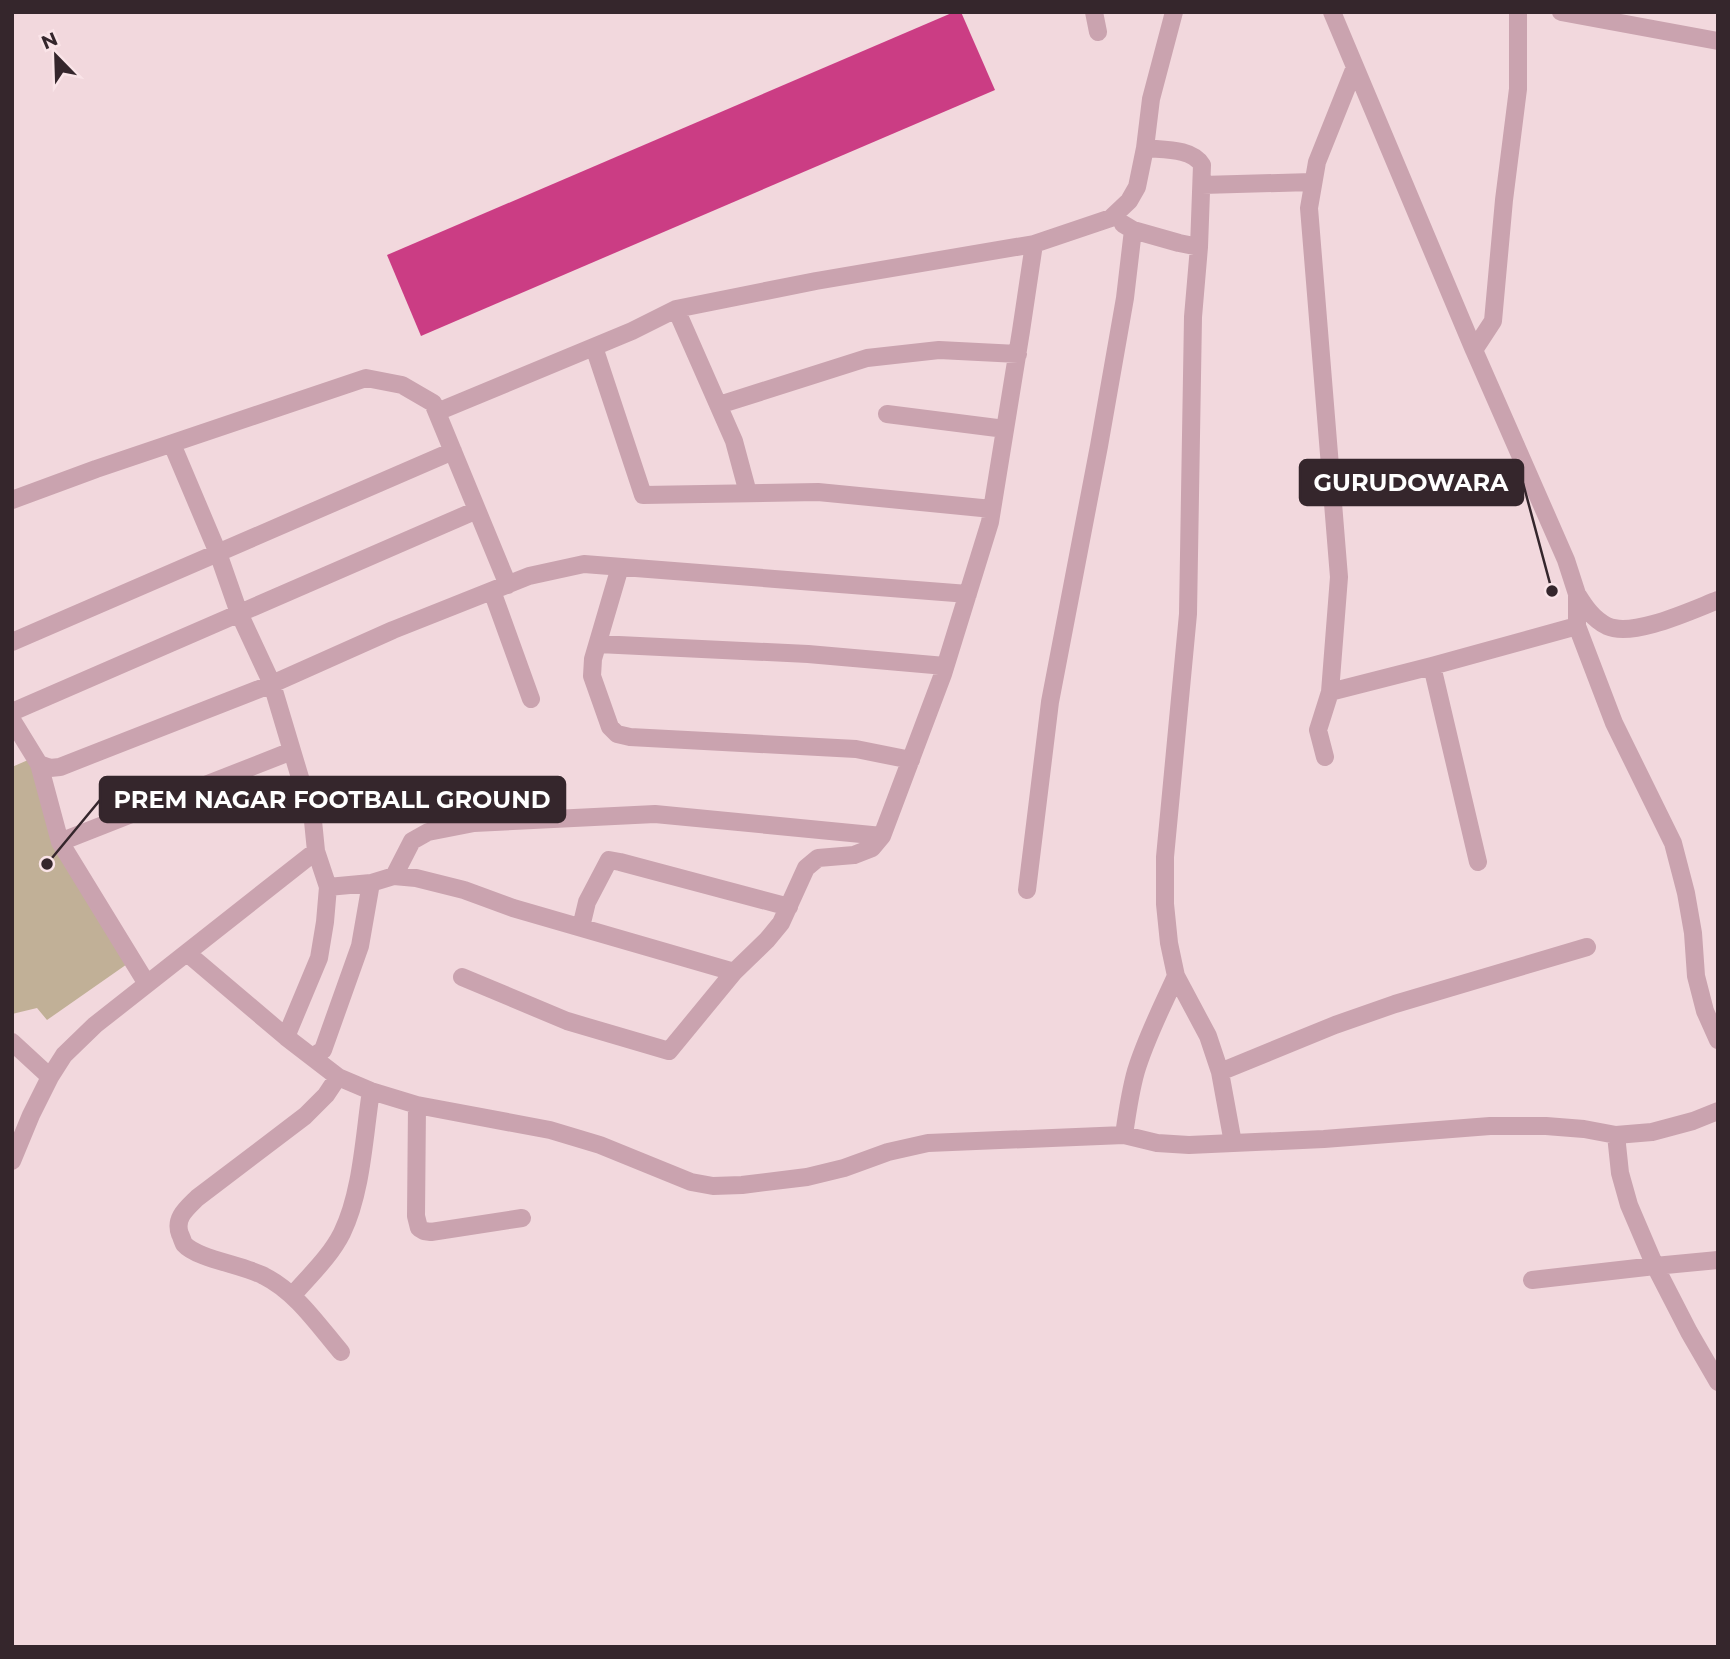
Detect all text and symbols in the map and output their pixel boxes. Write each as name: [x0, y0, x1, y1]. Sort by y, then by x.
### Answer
north arrow: [21, 21, 91, 91]
text: N: [38, 27, 61, 54]
callout: GURUDOWARA: [1300, 460, 1523, 505]
text: GURUDOWARA: [1314, 468, 1509, 497]
callout: PREM NAGAR FOOTBALL GROUND: [100, 777, 565, 822]
text: PREM NAGAR FOOTBALL GROUND: [114, 785, 550, 814]

